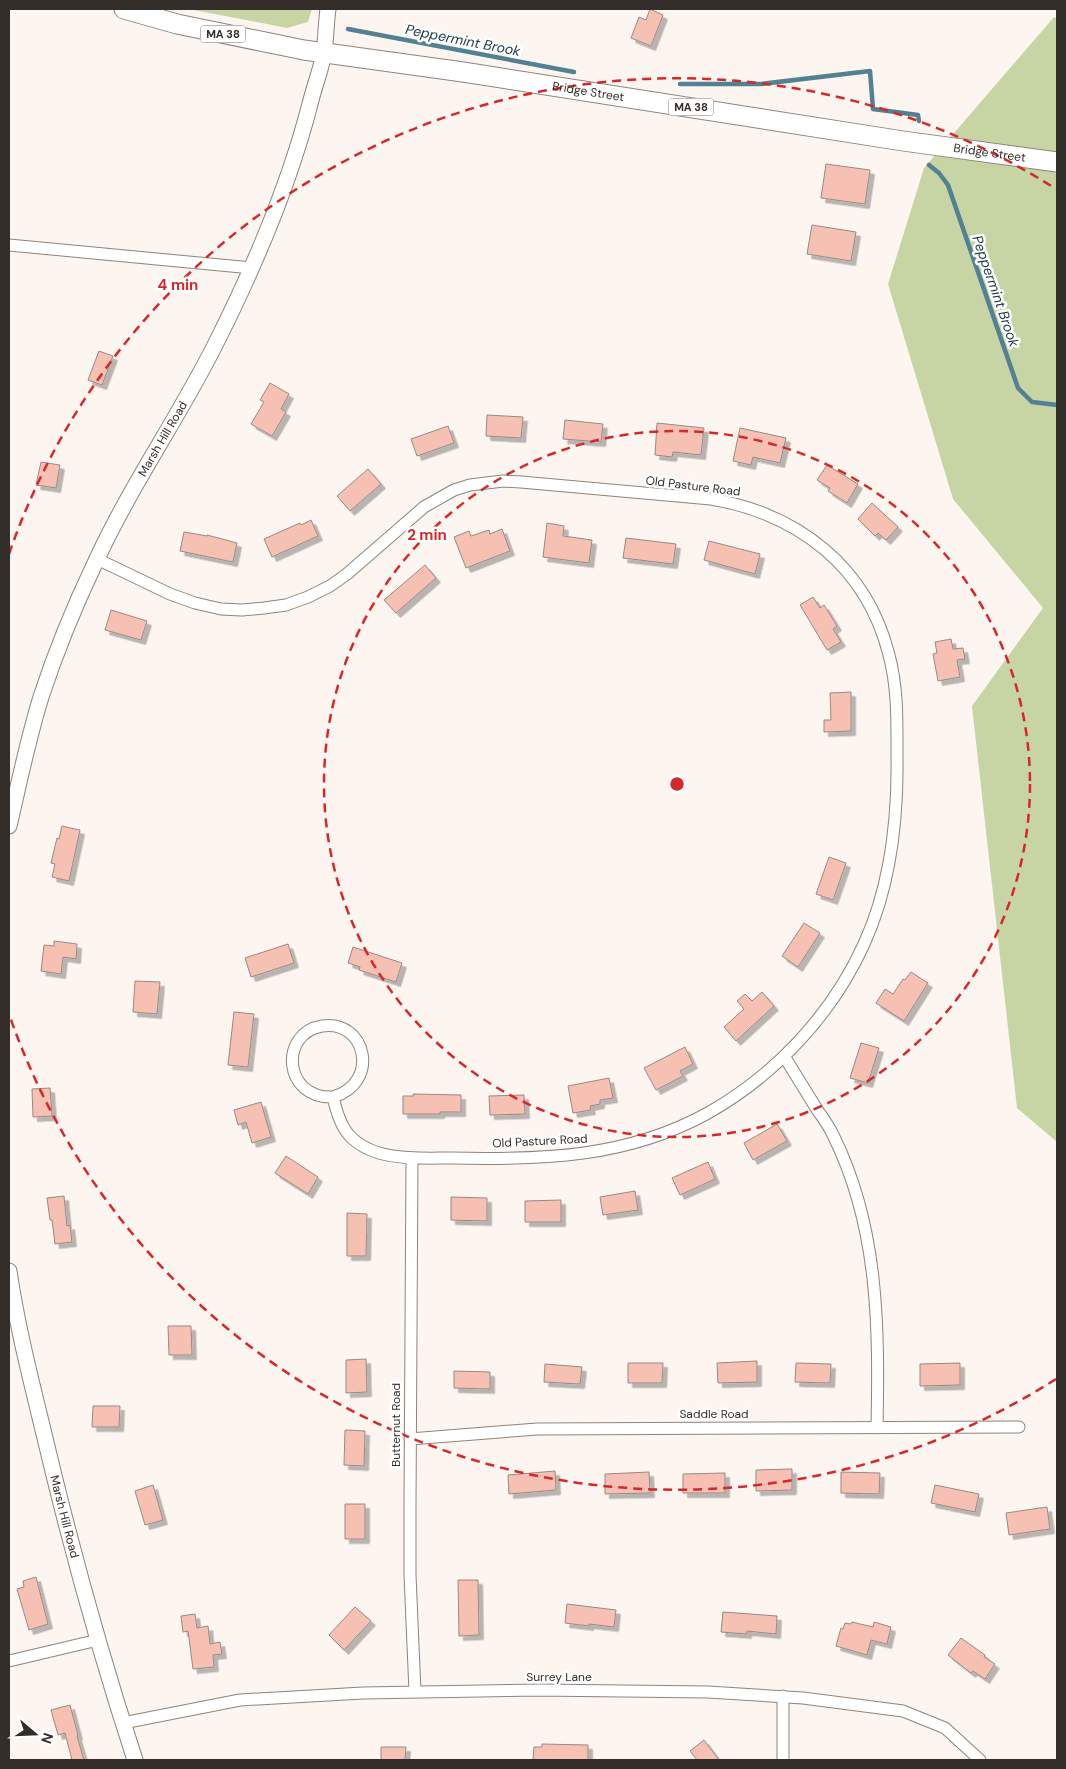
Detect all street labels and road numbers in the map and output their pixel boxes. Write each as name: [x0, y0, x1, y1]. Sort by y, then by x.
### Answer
road number: MA 38: [200, 26, 246, 42]
street label: Bridge Street: [551, 78, 626, 105]
road number: MA 38: [668, 98, 714, 115]
street label: Bridge Street: [952, 140, 1027, 166]
street label: Marsh Hill Road: [134, 398, 191, 479]
street label: Old Pasture Road: [645, 472, 741, 500]
street label: Old Pasture Road: [492, 1131, 588, 1151]
street label: Butternut Road: [388, 1383, 404, 1467]
street label: Saddle Road: [679, 1406, 749, 1422]
street label: Marsh Hill Road: [46, 1474, 83, 1560]
street label: Surrey Lane: [526, 1669, 592, 1685]

